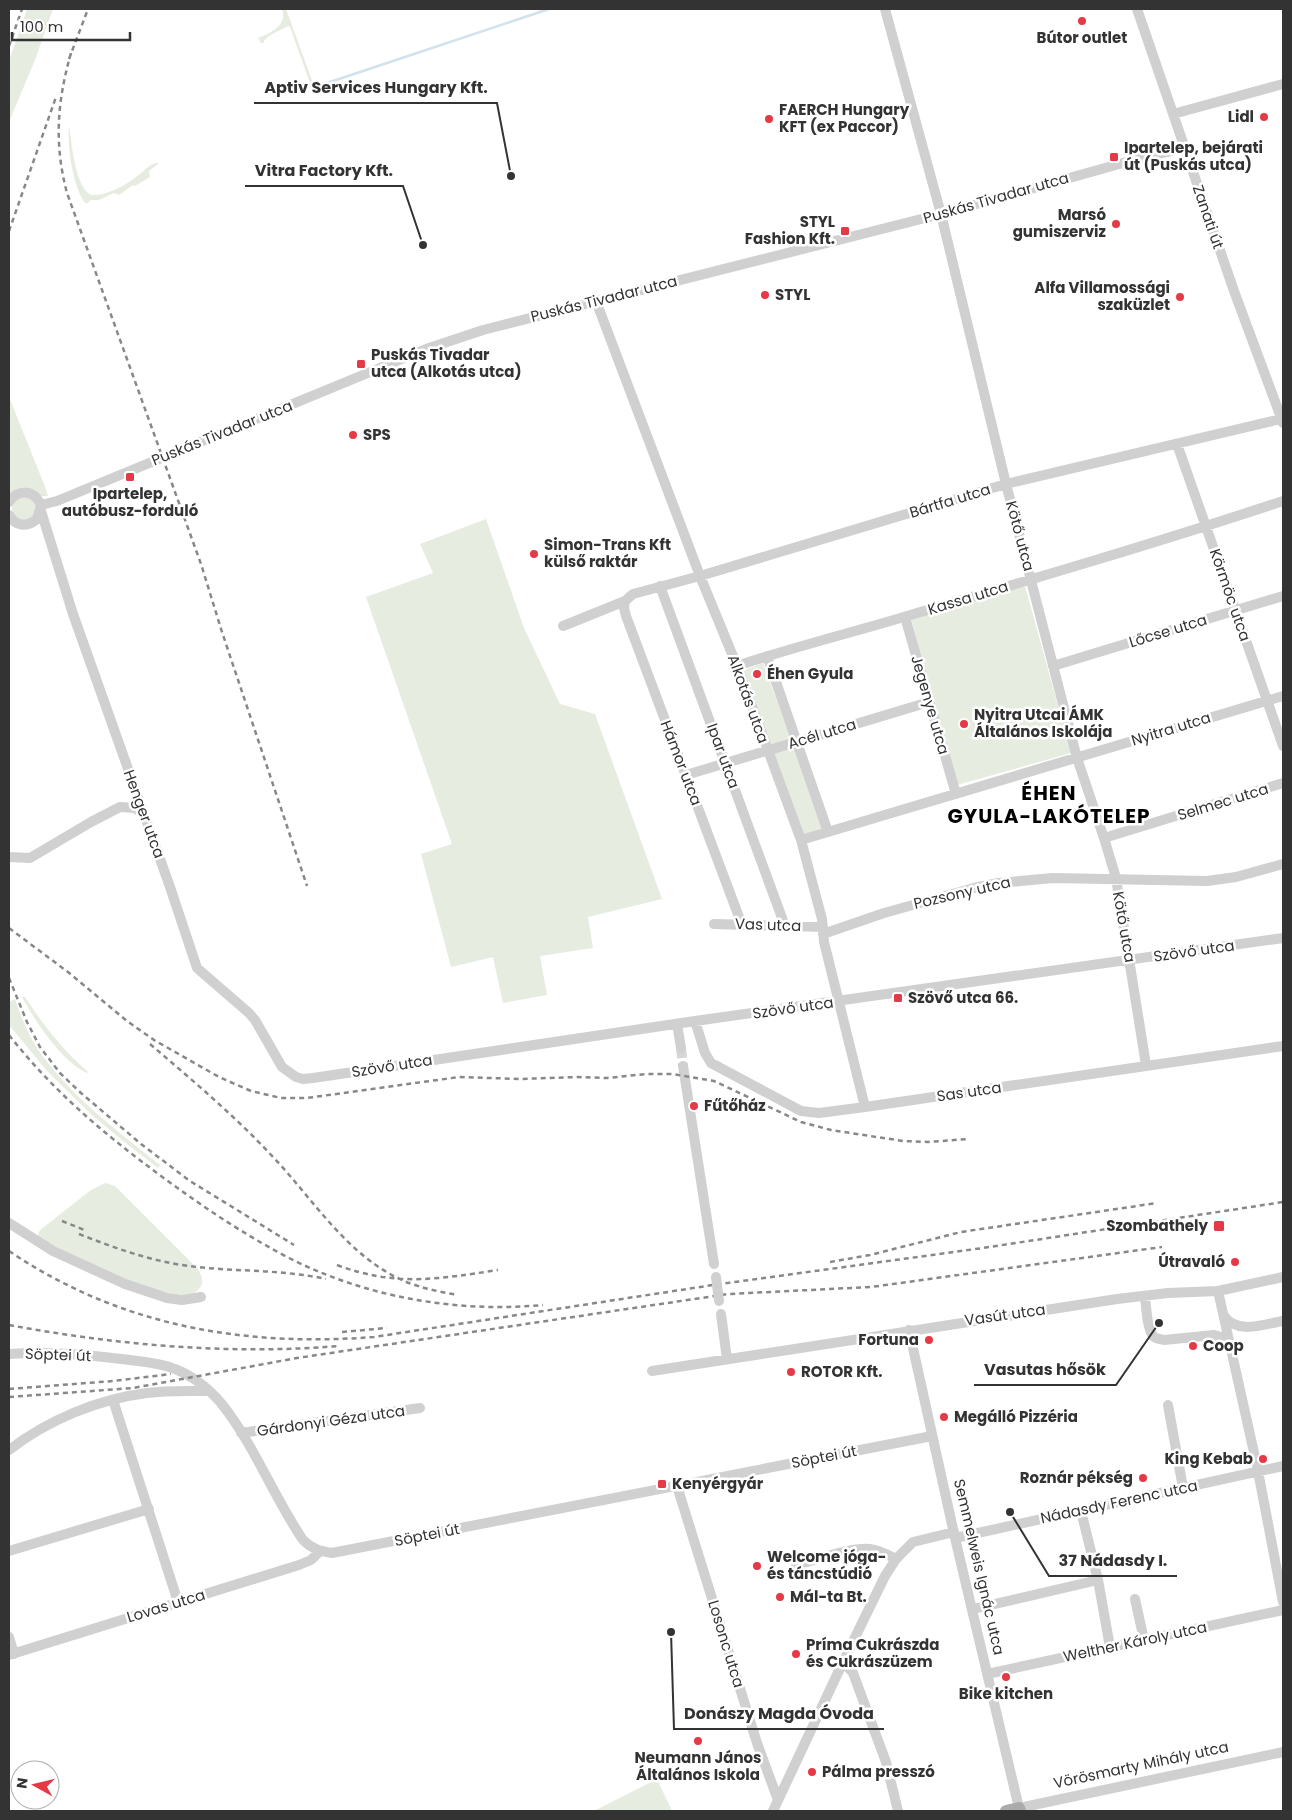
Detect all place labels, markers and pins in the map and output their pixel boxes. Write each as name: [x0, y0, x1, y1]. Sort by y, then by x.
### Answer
marker: Bútor outlet: [1076, 15, 1088, 27]
place label: Bútor outlet: [1037, 27, 1127, 48]
callout: Aptiv Services Hungary Kft.: [254, 72, 497, 103]
place label: FAERCH Hungary KFT (ex Paccor): [779, 99, 910, 137]
place label: Lidl: [1228, 106, 1254, 127]
marker: Lidl: [1258, 111, 1270, 123]
marker: FAERCH Hungary KFT (ex Paccor): [763, 113, 775, 125]
place label: Ipartelep, bejárati út (Puskás utca): [1124, 137, 1263, 175]
marker: Ipartelep, bejárati út (Puskás utca): [1108, 151, 1120, 163]
callout: Vitra Factory Kft.: [245, 155, 403, 186]
place label: Marsó gumiszerviz: [1013, 204, 1106, 242]
place label: STYL Fashion Kft.: [745, 211, 835, 249]
marker: Marsó gumiszerviz: [1110, 218, 1122, 230]
marker: STYL Fashion Kft.: [839, 225, 851, 237]
place label: Alfa Villamossági szaküzlet: [1034, 277, 1170, 315]
place label: STYL: [775, 284, 810, 305]
marker: STYL: [759, 289, 771, 301]
marker: Alfa Villamossági szaküzlet: [1174, 291, 1186, 303]
place label: Puskás Tivadar utca (Alkotás utca): [371, 344, 522, 382]
marker: Puskás Tivadar utca (Alkotás utca): [355, 358, 367, 370]
place label: SPS: [363, 424, 391, 445]
marker: SPS: [347, 429, 359, 441]
marker: Ipartelep, autóbusz-forduló: [124, 471, 136, 483]
place label: Ipartelep, autóbusz-forduló: [62, 483, 199, 521]
place label: Simon-Trans Kft külső raktár: [544, 534, 671, 572]
marker: Simon-Trans Kft külső raktár: [528, 548, 540, 560]
place label: Éhen Gyula: [767, 663, 853, 684]
marker: Éhen Gyula: [751, 668, 763, 680]
place label: Nyitra Utcai ÁMK Általános Iskolája: [974, 704, 1112, 742]
marker: Nyitra Utcai ÁMK Általános Iskolája: [958, 718, 970, 730]
place label: Szövő utca 66.: [908, 987, 1018, 1008]
marker: Szövő utca 66.: [892, 992, 904, 1004]
place label: Fűtőház: [704, 1095, 766, 1116]
marker: Fűtőház: [688, 1100, 700, 1112]
place label: Szombathely: [1106, 1215, 1209, 1236]
marker: Szombathely: [1212, 1219, 1226, 1233]
place label: Útravaló: [1158, 1251, 1225, 1272]
marker: Útravaló: [1229, 1256, 1241, 1268]
place label: Fortuna: [858, 1329, 919, 1350]
marker: Fortuna: [923, 1334, 935, 1346]
place label: Coop: [1203, 1335, 1244, 1356]
marker: Coop: [1187, 1340, 1199, 1352]
callout: Vasutas hősök: [974, 1354, 1116, 1385]
place label: ROTOR Kft.: [801, 1361, 882, 1382]
marker: ROTOR Kft.: [785, 1366, 797, 1378]
place label: Megálló Pizzéria: [954, 1406, 1078, 1427]
marker: Megálló Pizzéria: [938, 1411, 950, 1423]
place label: King Kebab: [1164, 1448, 1253, 1469]
marker: King Kebab: [1257, 1453, 1269, 1465]
place label: Roznár pékség: [1020, 1467, 1133, 1488]
marker: Roznár pékség: [1137, 1472, 1149, 1484]
place label: Kenyérgyár: [672, 1473, 764, 1494]
marker: Kenyérgyár: [656, 1478, 668, 1490]
callout: 37 Nádasdy I.: [1049, 1545, 1177, 1576]
place label: Welcome jóga- és táncstúdió: [767, 1546, 886, 1584]
marker: Welcome jóga- és táncstúdió: [751, 1560, 763, 1572]
place label: Mál-ta Bt.: [790, 1586, 867, 1607]
marker: Mál-ta Bt.: [774, 1591, 786, 1603]
place label: Príma Cukrászda és Cukrászüzem: [806, 1634, 939, 1672]
marker: Príma Cukrászda és Cukrászüzem: [790, 1648, 802, 1660]
marker: Bike kitchen: [1000, 1671, 1012, 1683]
place label: Bike kitchen: [959, 1683, 1053, 1704]
callout: Donászy Magda Óvoda: [674, 1698, 884, 1729]
marker: Neumann János Általános Iskola: [692, 1735, 704, 1747]
place label: Neumann János Általános Iskola: [635, 1747, 762, 1785]
place label: Pálma presszó: [822, 1761, 935, 1782]
marker: Pálma presszó: [806, 1766, 818, 1778]

